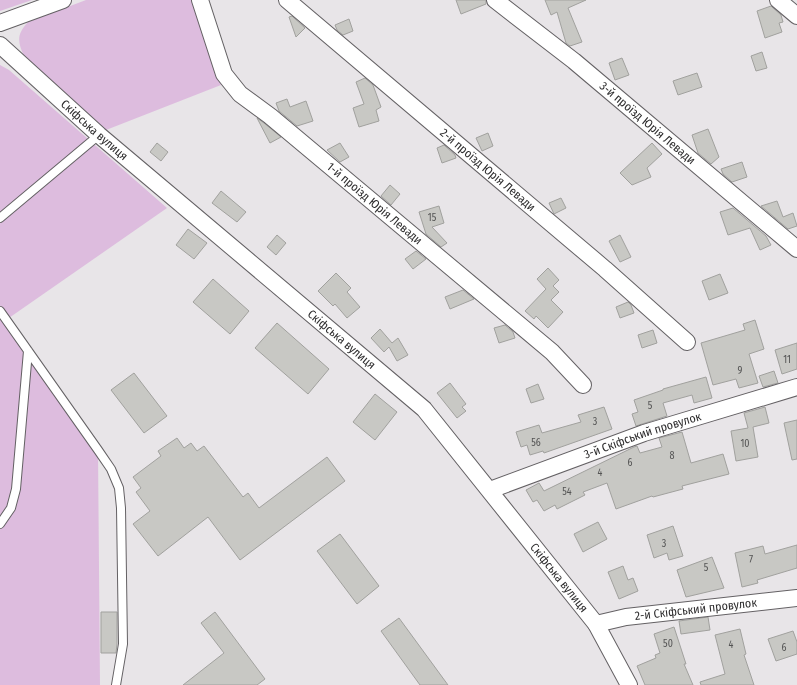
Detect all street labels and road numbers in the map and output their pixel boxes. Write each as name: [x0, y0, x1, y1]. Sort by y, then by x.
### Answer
street label: 3-й проїзд Юрія Левади: [597, 79, 698, 167]
street label: Скіфська вулиця: [58, 97, 131, 163]
street label: 2-й проїзд Юрія Левади: [437, 126, 538, 214]
street label: 1-й проїзд Юрія Левади: [324, 160, 425, 247]
street label: Скіфська вулиця: [305, 307, 378, 372]
street label: 3-й Скіфський провулок: [582, 409, 703, 462]
street label: Скіфська вулиця: [527, 540, 591, 615]
street label: 2-й Скіфський провулок: [634, 595, 758, 623]

